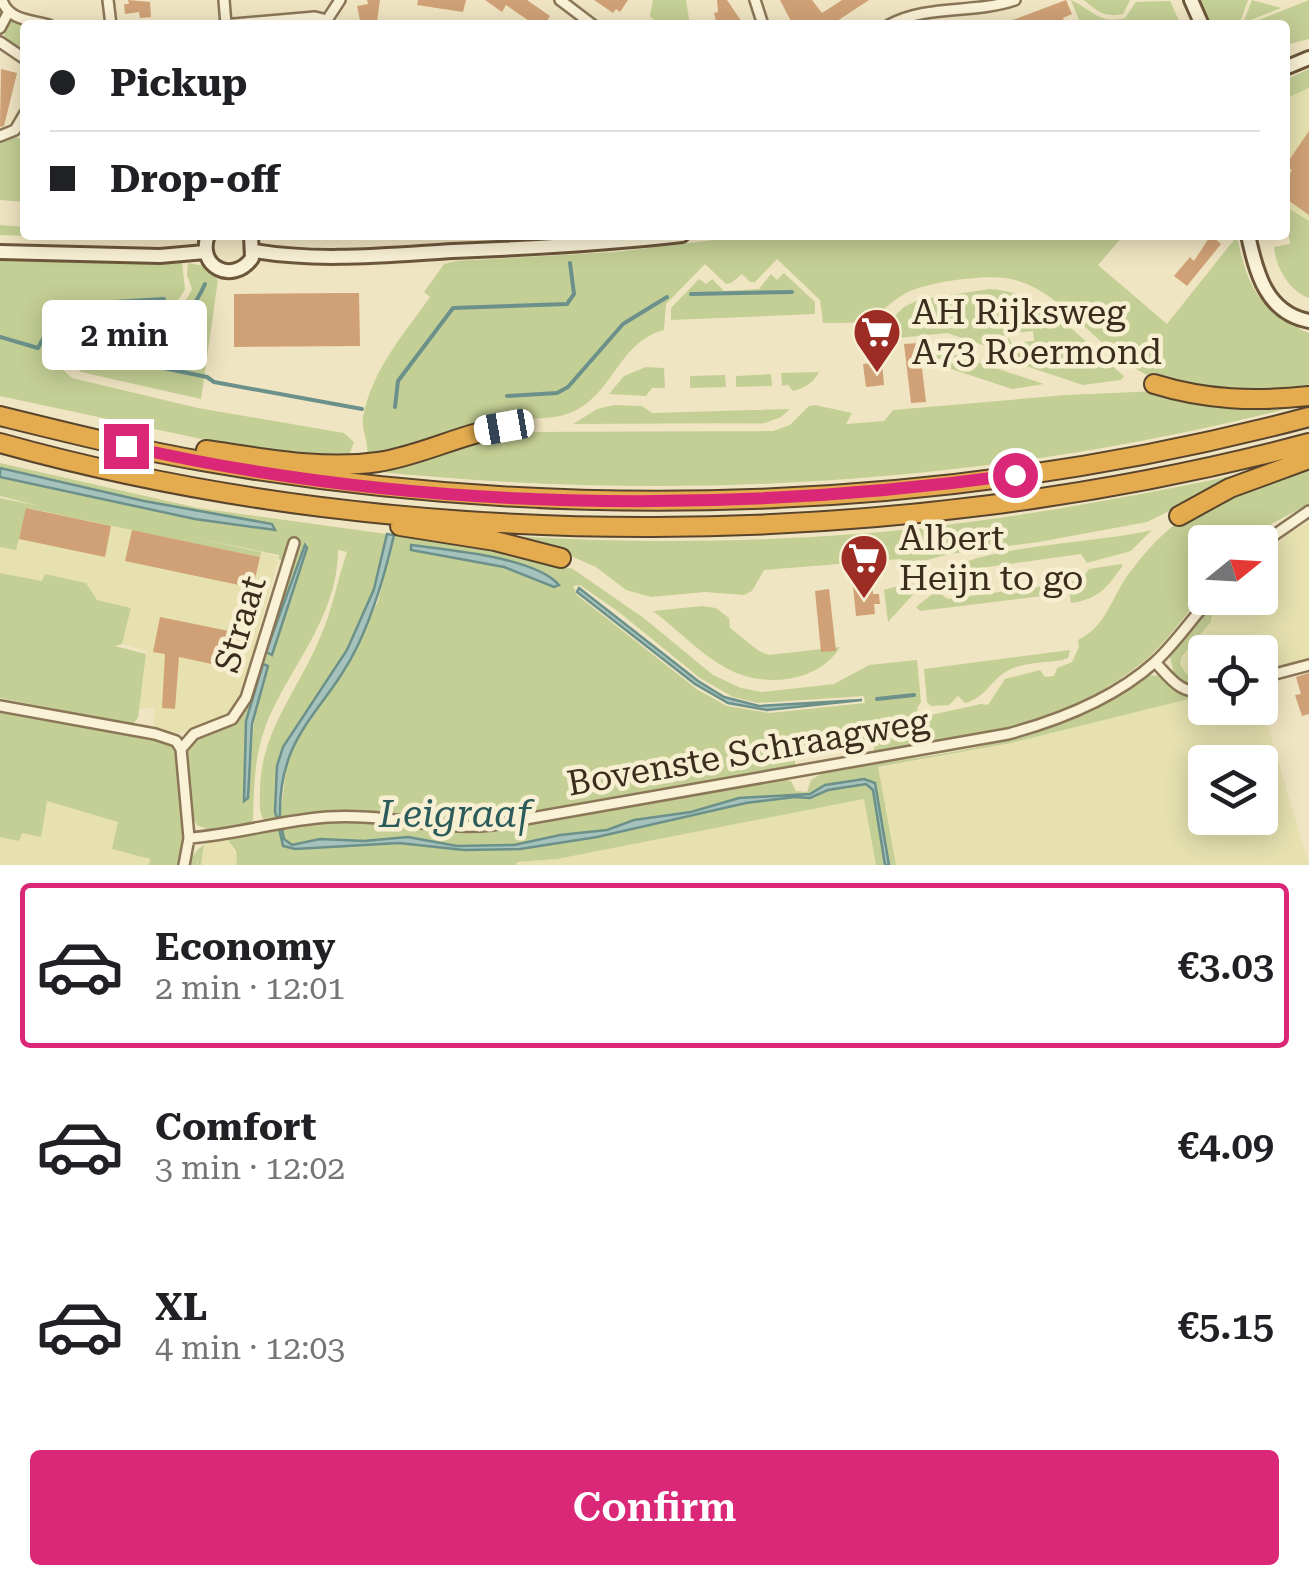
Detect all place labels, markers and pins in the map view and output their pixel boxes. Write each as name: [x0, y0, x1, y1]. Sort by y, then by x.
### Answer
place label: AH Rijksweg A73 Roermond: [912, 292, 1162, 373]
supermarket icon: AH Rijksweg A73 Roermond: [851, 306, 903, 374]
place label: Albert Heijn to go: [899, 518, 1084, 599]
supermarket icon: Albert Heijn to go: [838, 532, 890, 600]

